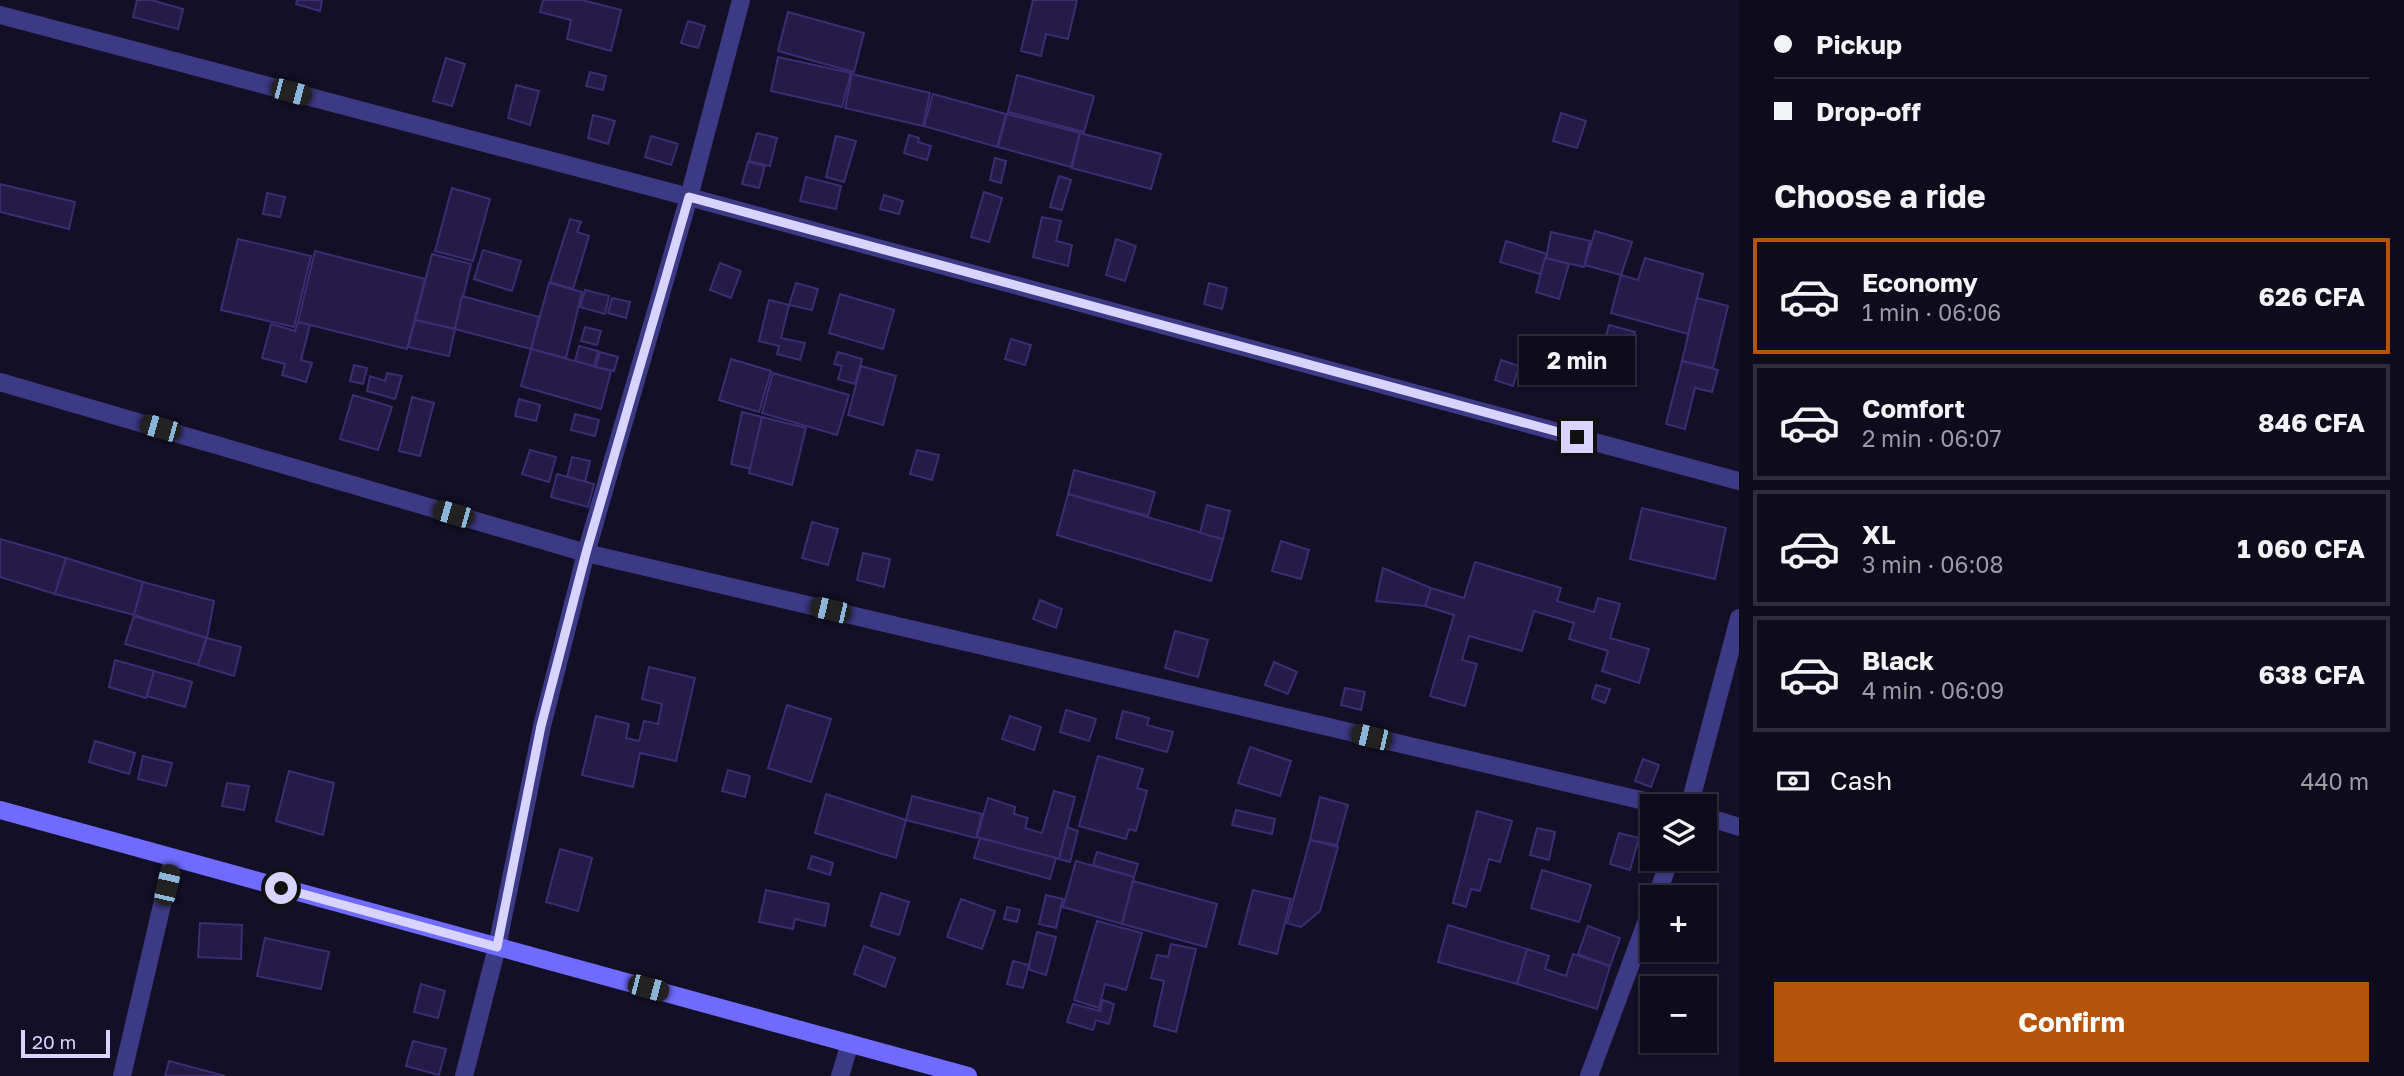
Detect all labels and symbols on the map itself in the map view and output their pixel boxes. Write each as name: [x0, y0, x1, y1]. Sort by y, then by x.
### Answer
car: [268, 76, 315, 108]
callout: 2 min: [1519, 336, 1635, 384]
car: [137, 412, 184, 444]
route end: [1561, 421, 1593, 453]
car: [430, 498, 477, 530]
car: [808, 595, 853, 625]
car: [1349, 722, 1394, 752]
car: [153, 862, 182, 908]
route start: [265, 872, 297, 904]
car: [625, 972, 672, 1004]
scale bar: [21, 1027, 110, 1059]

